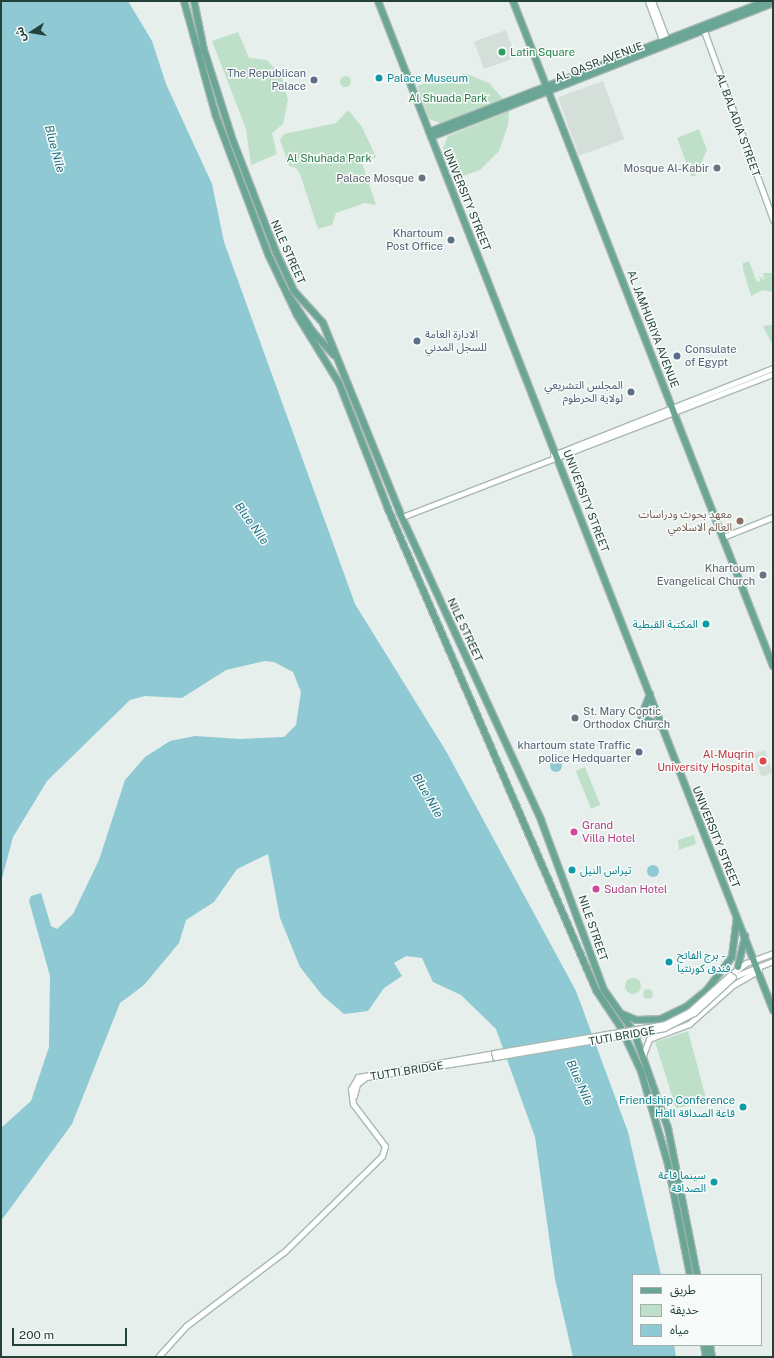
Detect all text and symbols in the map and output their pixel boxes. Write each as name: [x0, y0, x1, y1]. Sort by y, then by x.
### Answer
north arrow: [12, 12, 52, 52]
text: ش: [13, 26, 28, 43]
street label: AL QASR AVENUE: [553, 39, 645, 85]
place label: Latin Square: [510, 45, 575, 59]
marker: Latin Square: [497, 47, 507, 57]
place label: The Republican Palace: [227, 67, 306, 93]
place label: Palace Museum: [387, 71, 468, 85]
street label: AL BALADIA STREET: [713, 71, 763, 179]
marker: Palace Museum: [374, 73, 384, 83]
marker: The Republican Palace: [309, 75, 319, 85]
park label: Al Shuada Park: [409, 91, 487, 105]
water label: Blue Nile: [41, 124, 67, 174]
street label: UNIVERSITY STREET: [440, 147, 494, 253]
park label: Al Shuhada Park: [286, 151, 372, 165]
place label: Mosque Al-Kabir: [624, 161, 709, 175]
marker: Mosque Al-Kabir: [712, 163, 722, 173]
place label: Palace Mosque: [336, 171, 414, 185]
marker: Palace Mosque: [417, 173, 427, 183]
street label: NILE STREET: [268, 218, 308, 286]
place label: Khartoum Post Office: [386, 227, 443, 253]
marker: Khartoum Post Office: [446, 235, 456, 245]
street label: AL JAMHURIYA AVENUE: [624, 268, 682, 390]
place label: الادارة العامة للسجل المدني: [425, 328, 487, 354]
marker: الادارة العامة للسجل المدني: [412, 336, 422, 346]
place label: Consulate of Egypt: [685, 343, 737, 369]
marker: Consulate of Egypt: [672, 351, 682, 361]
place label: المجلس التشريعي لولاية الخرطوم: [544, 379, 623, 405]
marker: المجلس التشريعي لولاية الخرطوم: [626, 387, 636, 397]
street label: UNIVERSITY STREET: [560, 448, 612, 554]
water label: Blue Nile: [231, 500, 271, 548]
place label: معهد بحوث ودراسات العالم الاسلامي: [638, 508, 732, 534]
marker: معهد بحوث ودراسات العالم الاسلامي: [735, 516, 745, 526]
place label: Khartoum Evangelical Church: [657, 562, 755, 588]
marker: Khartoum Evangelical Church: [758, 570, 768, 580]
street label: NILE STREET: [444, 596, 486, 664]
place label: المكتبة القبطية: [633, 617, 698, 631]
marker: المكتبة القبطية: [701, 619, 711, 629]
place label: St. Mary Coptic Orthodox Church: [583, 705, 670, 731]
marker: St. Mary Coptic Orthodox Church: [570, 713, 580, 723]
place label: khartoum state Traffic police Hedquarter: [517, 739, 631, 765]
marker: khartoum state Traffic police Hedquarter: [634, 747, 644, 757]
place label: Al-Muqrin University Hospital: [657, 748, 754, 774]
marker: Al-Muqrin University Hospital: [757, 755, 769, 767]
water label: Blue Nile: [409, 771, 445, 821]
street label: UNIVERSITY STREET: [689, 784, 743, 890]
place label: Grand Villa Hotel: [582, 819, 635, 845]
marker: Grand Villa Hotel: [569, 827, 579, 837]
place label: تيراس النيل: [580, 863, 631, 877]
marker: تيراس النيل: [567, 865, 577, 875]
place label: Sudan Hotel: [604, 882, 667, 896]
marker: Sudan Hotel: [591, 884, 601, 894]
street label: NILE STREET: [576, 893, 610, 963]
place label: برج الفاتح - فندق كورنثيا: [677, 949, 731, 975]
marker: برج الفاتح - فندق كورنثيا: [664, 957, 674, 967]
street label: TUTI BRIDGE: [588, 1024, 656, 1048]
water label: Blue Nile: [562, 1058, 596, 1108]
street label: TUTTI BRIDGE: [369, 1059, 445, 1083]
place label: Friendship Conference Hall قاعة الصداقة: [619, 1094, 735, 1120]
marker: Friendship Conference Hall قاعة الصداقة: [738, 1102, 748, 1112]
place label: سينما قاعة الصداقة: [658, 1169, 706, 1195]
marker: سينما قاعة الصداقة: [709, 1177, 719, 1187]
legend: [632, 1274, 762, 1346]
text: طريق: [670, 1283, 696, 1297]
text: حديقة: [670, 1303, 699, 1317]
scale bar: [14, 1320, 129, 1346]
text: مياه: [670, 1323, 689, 1337]
text: 200 m: [19, 1328, 54, 1342]

